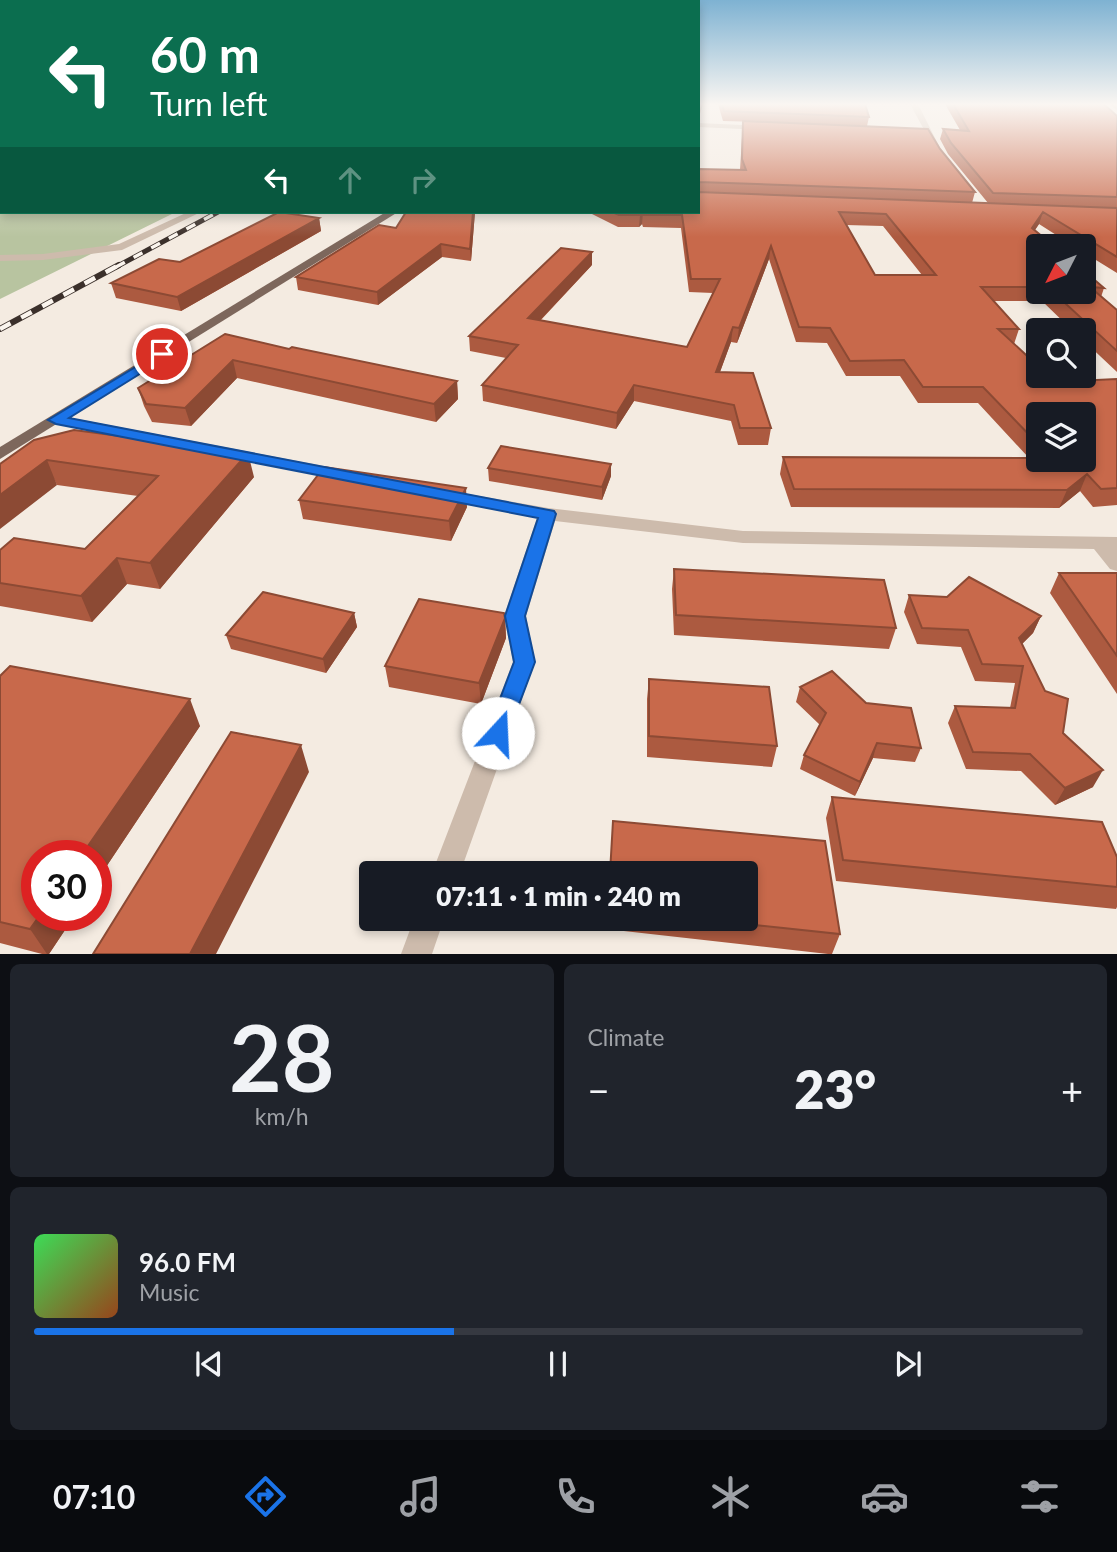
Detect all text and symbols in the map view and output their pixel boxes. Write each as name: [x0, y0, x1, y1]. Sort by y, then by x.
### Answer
text: 60 m: [150, 25, 260, 83]
icon: left: [35, 28, 126, 119]
text: Turn left: [150, 84, 267, 123]
icon: left: [258, 161, 296, 199]
icon: ahead: [331, 161, 369, 199]
icon: right: [404, 161, 442, 199]
north arrow: [1026, 234, 1096, 304]
map controls: [1026, 234, 1096, 472]
button: search: [1026, 318, 1096, 388]
pin: [132, 324, 192, 384]
icon: arrive: [143, 335, 181, 373]
button: layers: [1026, 402, 1096, 472]
position arrow: [461, 696, 535, 770]
speed limit sign: 30: [21, 840, 112, 931]
text: 07:11 · 1 min · 240 m: [436, 880, 681, 912]
text: 28: [229, 1002, 335, 1111]
text: Climate: [588, 1023, 664, 1051]
text: 23°: [794, 1058, 876, 1120]
text: −: [588, 1067, 610, 1113]
text: +: [1061, 1067, 1083, 1113]
text: km/h: [255, 1102, 309, 1130]
text: 96.0 FM: [139, 1246, 236, 1278]
text: Music: [139, 1278, 199, 1306]
icon: previous: [190, 1345, 228, 1383]
icon: pause: [539, 1345, 577, 1383]
icon: next: [889, 1345, 927, 1383]
icon: directions: [241, 1472, 290, 1521]
icon: music: [396, 1472, 445, 1521]
icon: phone: [551, 1472, 600, 1521]
icon: climate: [706, 1472, 755, 1521]
icon: car: [860, 1472, 909, 1521]
icon: filters: [1015, 1472, 1064, 1521]
text: 07:10: [53, 1477, 135, 1516]

